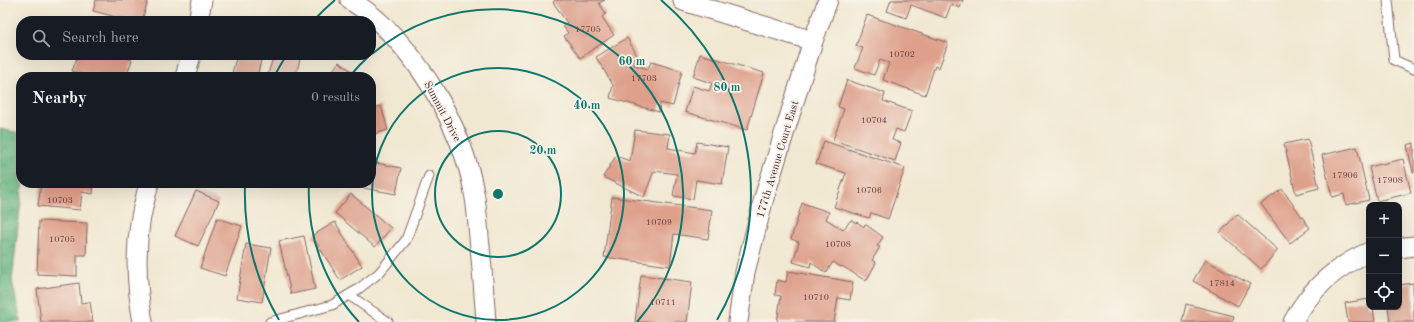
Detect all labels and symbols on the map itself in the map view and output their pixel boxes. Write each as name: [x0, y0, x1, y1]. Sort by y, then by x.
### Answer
house number: 17705: [575, 25, 601, 34]
house number: 10702: [889, 50, 915, 59]
text: 60 m: [619, 56, 646, 68]
house number: 17703: [631, 74, 657, 83]
street label: Summit Drive: [421, 80, 462, 144]
text: 80 m: [714, 82, 741, 94]
street label: 177th Avenue Court East: [755, 99, 802, 219]
text: 40 m: [574, 100, 601, 112]
house number: 10704: [861, 116, 887, 125]
text: 20 m: [530, 145, 557, 157]
house number: 17906: [1332, 171, 1358, 180]
house number: 17908: [1377, 176, 1403, 185]
house number: 10706: [856, 186, 882, 195]
centre of rings: [491, 187, 505, 201]
house number: 10703: [47, 196, 73, 205]
house number: 10709: [646, 218, 672, 227]
house number: 10705: [49, 235, 75, 244]
house number: 10708: [825, 240, 851, 249]
house number: 17814: [1209, 279, 1235, 288]
house number: 10710: [803, 293, 829, 302]
house number: 10711: [650, 298, 676, 307]

